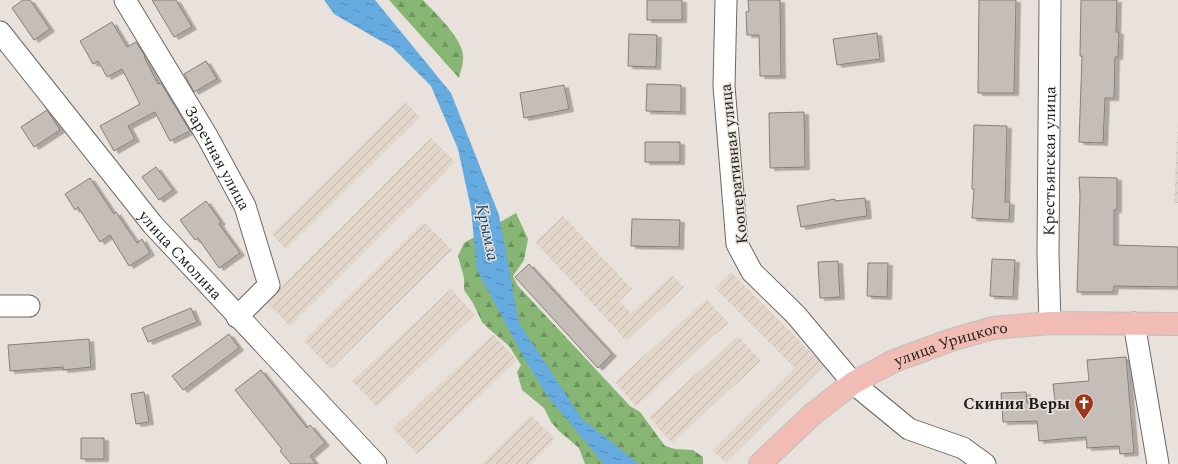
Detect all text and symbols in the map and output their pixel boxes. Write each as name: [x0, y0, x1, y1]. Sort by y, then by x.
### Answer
street label: Кооперативная улица: [714, 82, 754, 245]
street label: Крестьянская улица: [1037, 86, 1062, 236]
street label: Заречная улица: [178, 101, 256, 215]
water label: Крымза: [468, 201, 506, 264]
street label: улица Смолина: [132, 205, 228, 306]
street label: улица Урицкого: [890, 316, 1009, 373]
place label: Скиния Веры: [963, 392, 1070, 416]
church icon: Скиния Веры: [1073, 392, 1095, 420]

